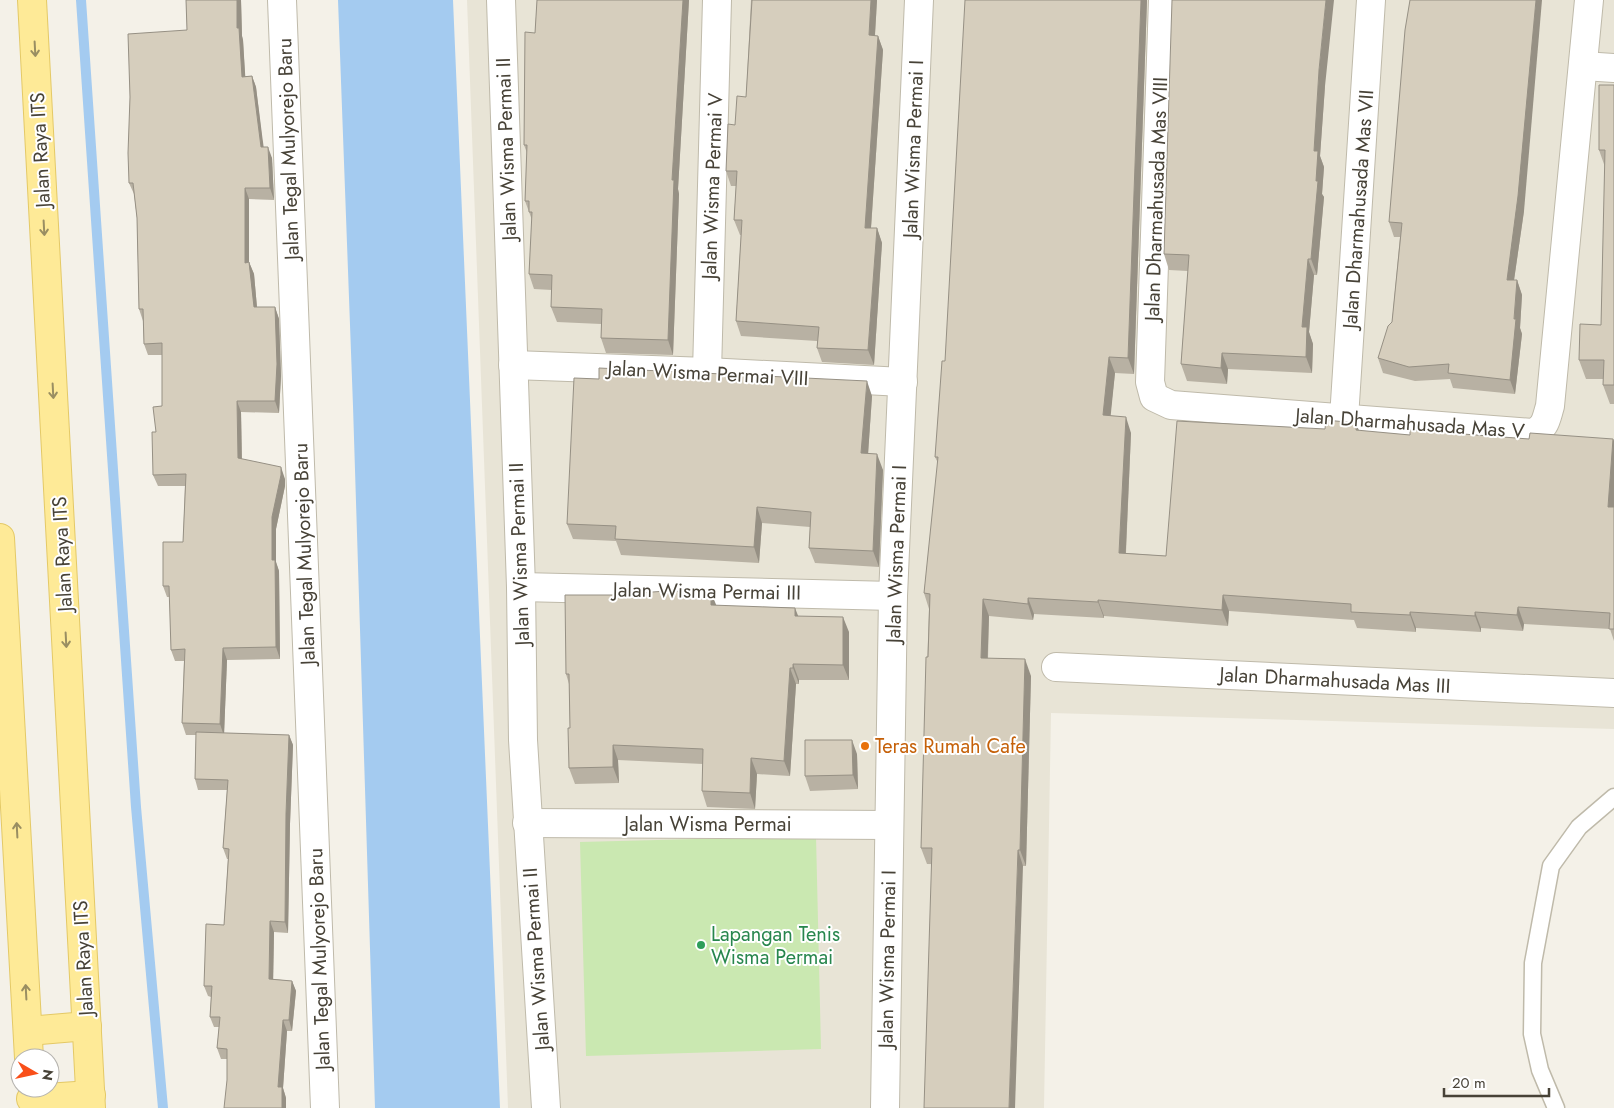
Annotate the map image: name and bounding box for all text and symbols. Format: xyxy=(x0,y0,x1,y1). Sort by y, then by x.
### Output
street label: Jalan Tegal Mulyorejo Baru xyxy=(270,38,307,263)
one-way arrow xyxy=(30,40,39,56)
street label: Jalan Wisma Permai II xyxy=(489,57,524,244)
street label: Jalan Wisma Permai I xyxy=(896,59,931,242)
street label: Jalan Dharmahusada Mas VIII xyxy=(1138,76,1175,325)
street label: Jalan Dharmahusada Mas VII xyxy=(1335,89,1381,333)
street label: Jalan Wisma Permai V xyxy=(695,91,730,283)
street label: Jalan Raya ITS xyxy=(23,92,58,211)
one-way arrow xyxy=(40,220,49,236)
street label: Jalan Wisma Permai VIII xyxy=(604,354,809,393)
one-way arrow xyxy=(48,382,57,398)
street label: Jalan Dharmahusada Mas V xyxy=(1291,401,1526,446)
street label: Jalan Tegal Mulyorejo Baru xyxy=(286,443,323,668)
street label: Jalan Wisma Permai II xyxy=(502,462,537,649)
street label: Jalan Wisma Permai I xyxy=(879,464,914,647)
street label: Jalan Raya ITS xyxy=(45,496,80,615)
street label: Jalan Wisma Permai III xyxy=(610,575,801,608)
one-way arrow xyxy=(62,632,71,648)
street label: Jalan Dharmahusada Mas III xyxy=(1216,660,1451,701)
place label: Teras Rumah Cafe xyxy=(875,732,1026,761)
marker: Teras Rumah Cafe xyxy=(859,740,871,752)
street label: Jalan Wisma Permai xyxy=(621,810,792,839)
one-way arrow xyxy=(12,822,21,838)
street label: Jalan Tegal Mulyorejo Baru xyxy=(301,848,338,1073)
street label: Jalan Wisma Permai II xyxy=(516,867,558,1054)
street label: Jalan Wisma Permai I xyxy=(871,870,904,1051)
street label: Jalan Raya ITS xyxy=(66,900,101,1019)
place label: Lapangan Tenis Wisma Permai xyxy=(711,920,840,972)
marker: Lapangan Tenis Wisma Permai xyxy=(695,939,707,951)
one-way arrow xyxy=(21,984,30,1000)
north arrow xyxy=(10,1048,60,1098)
scale bar xyxy=(1444,1066,1549,1098)
text: N xyxy=(37,1068,59,1082)
text: 20 m xyxy=(1452,1072,1486,1094)

